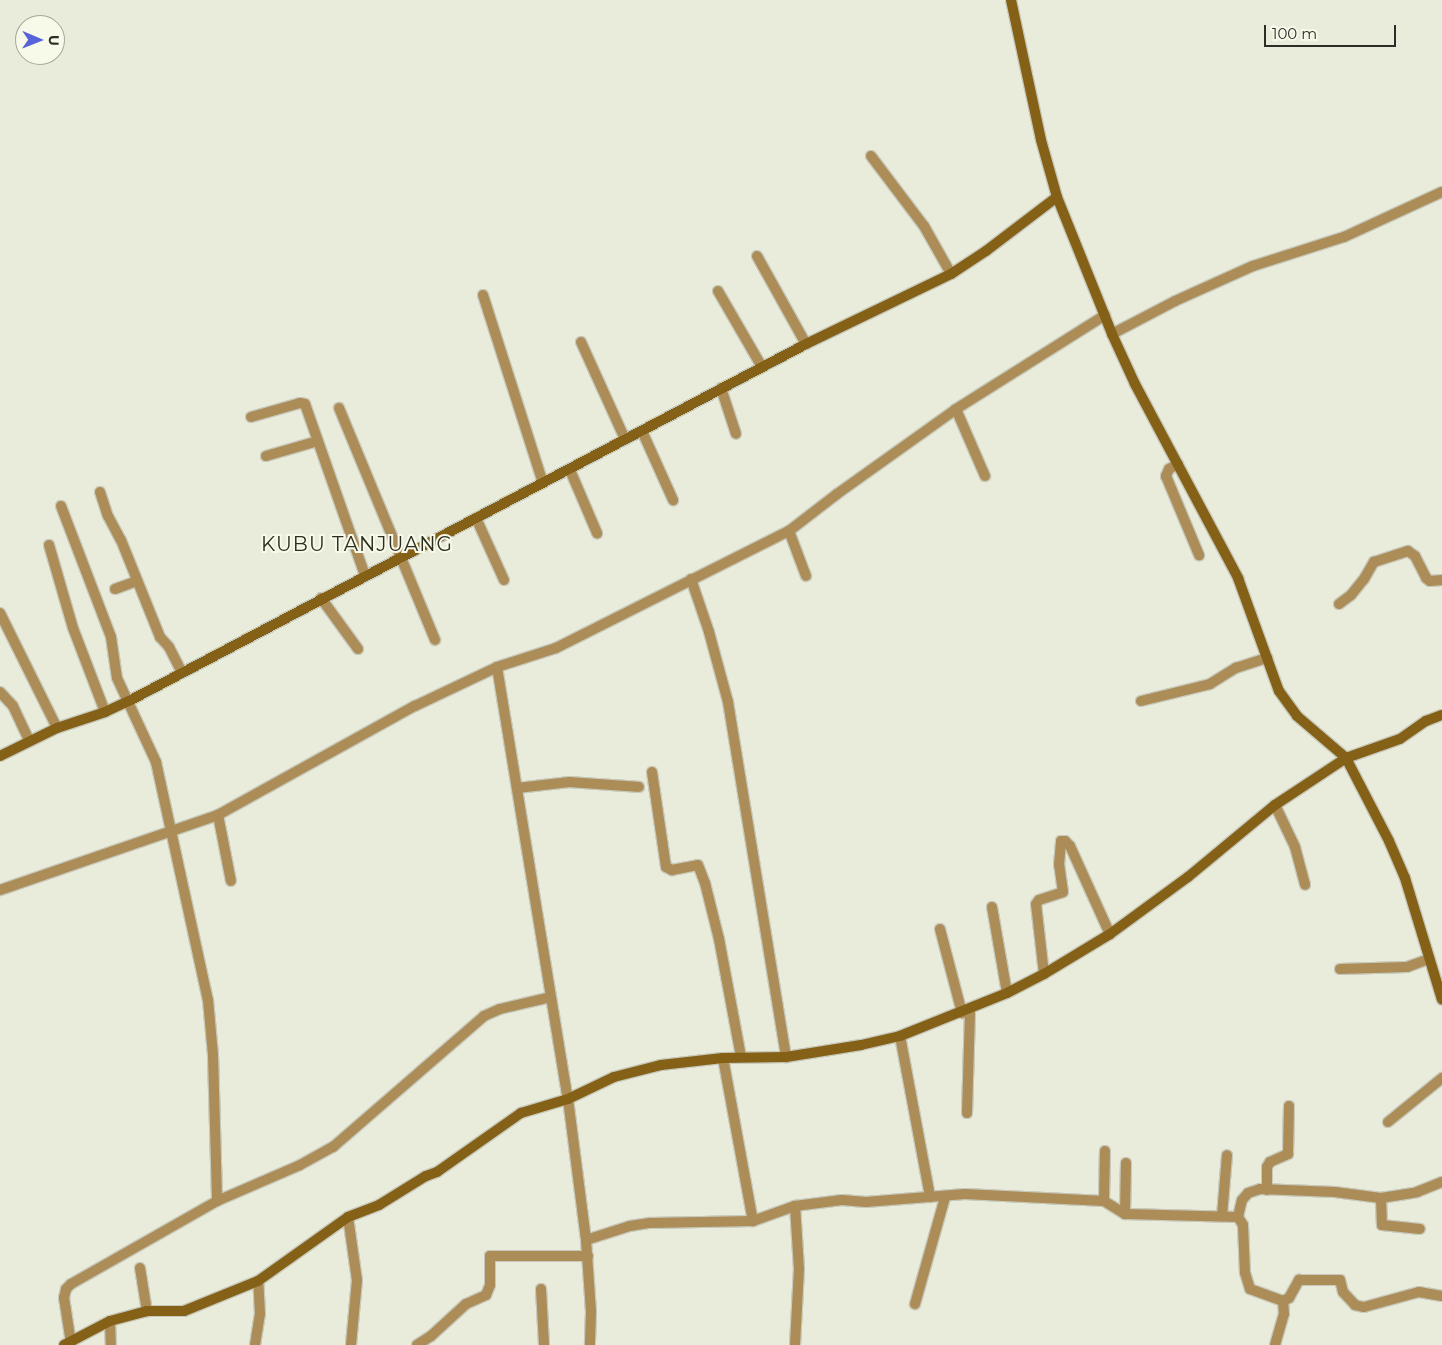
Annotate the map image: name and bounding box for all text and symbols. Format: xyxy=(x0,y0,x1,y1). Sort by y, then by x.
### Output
north arrow xyxy=(15,15,65,65)
scale bar xyxy=(1267,15,1400,47)
text: 100 m xyxy=(1272,24,1317,43)
text: U xyxy=(45,35,63,46)
district label: KUBU TANJUANG xyxy=(259,532,455,556)

